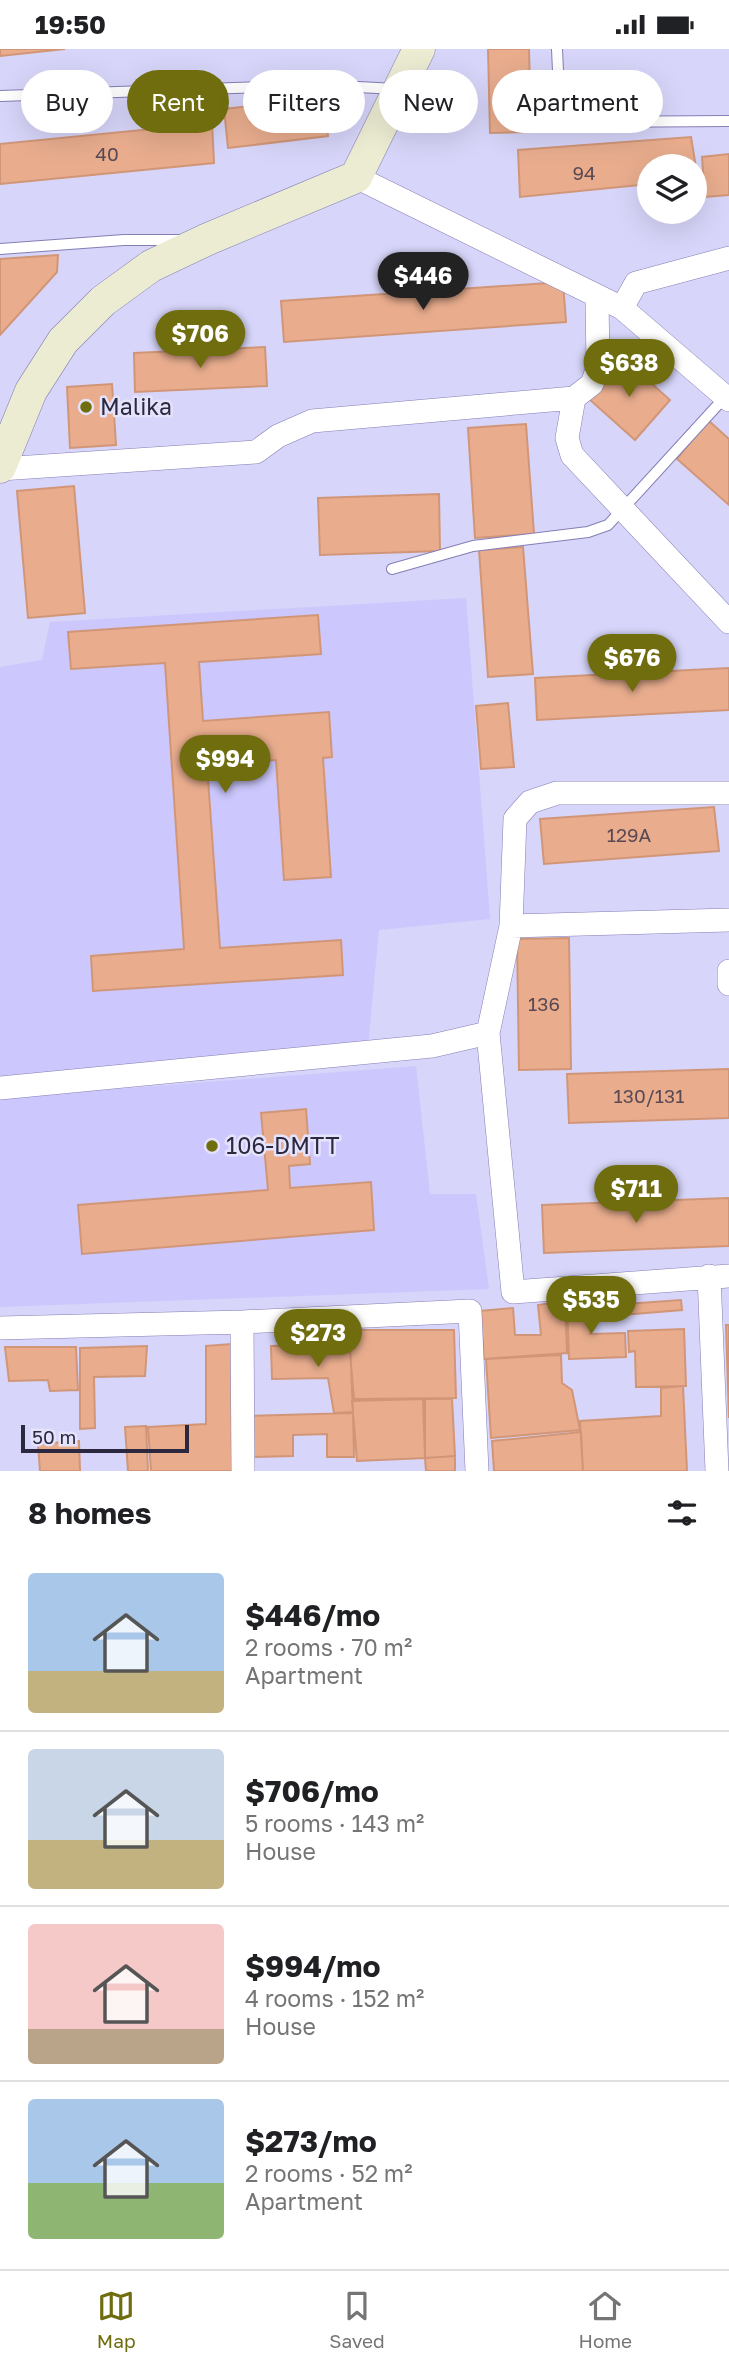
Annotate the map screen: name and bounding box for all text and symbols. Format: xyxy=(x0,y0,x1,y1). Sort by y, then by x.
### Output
text: 19:50 xyxy=(35,9,106,40)
chip: Buy xyxy=(21,70,113,133)
chip: Rent xyxy=(127,70,229,133)
chip: Filters xyxy=(243,70,365,133)
chip: New xyxy=(379,70,478,133)
chip: Apartment xyxy=(492,70,663,133)
house number: 40 xyxy=(95,142,119,165)
map controls xyxy=(637,154,707,224)
button: layers xyxy=(637,154,707,224)
house number: 94 xyxy=(572,161,596,184)
pin: $446 xyxy=(382,253,464,312)
text: $446 xyxy=(394,261,452,289)
pin: $706 xyxy=(159,311,241,370)
text: $706 xyxy=(171,319,229,347)
pin: $638 xyxy=(588,339,670,399)
text: $638 xyxy=(600,348,658,376)
place label: Malika xyxy=(100,392,172,420)
marker: Malika xyxy=(78,399,94,415)
pin: $676 xyxy=(591,635,673,694)
text: $676 xyxy=(603,643,661,671)
pin: $994 xyxy=(184,735,266,795)
text: $994 xyxy=(196,744,255,772)
house number: 129A xyxy=(607,823,651,846)
house number: 136 xyxy=(528,992,560,1015)
house number: 130/131 xyxy=(614,1084,684,1107)
place label: 106-DMTT xyxy=(226,1131,339,1159)
marker: 106-DMTT xyxy=(204,1138,220,1154)
pin: $711 xyxy=(595,1165,677,1225)
text: $711 xyxy=(610,1174,662,1202)
pin: $535 xyxy=(550,1277,632,1336)
text: $535 xyxy=(562,1285,620,1313)
pin: $273 xyxy=(277,1309,359,1369)
text: $273 xyxy=(290,1318,346,1346)
scale bar xyxy=(21,1422,189,1454)
text: 50 m xyxy=(32,1425,76,1448)
icon: filters xyxy=(663,1494,701,1532)
text: 8 homes xyxy=(28,1495,152,1531)
text: $446/mo xyxy=(245,1597,380,1633)
icon: home xyxy=(84,1601,168,1685)
text: 2 rooms · 70 m² xyxy=(245,1633,412,1661)
text: Apartment xyxy=(245,1661,363,1689)
text: $706/mo xyxy=(245,1773,379,1809)
icon: home xyxy=(84,1777,168,1861)
text: 5 rooms · 143 m² xyxy=(245,1809,424,1837)
text: House xyxy=(245,1837,316,1865)
text: $994/mo xyxy=(245,1948,381,1984)
icon: home xyxy=(84,1952,168,2036)
text: 4 rooms · 152 m² xyxy=(245,1984,424,2012)
text: House xyxy=(245,2012,316,2040)
text: $273/mo xyxy=(245,2123,377,2159)
icon: home xyxy=(84,2127,168,2211)
text: 2 rooms · 52 m² xyxy=(245,2159,412,2187)
text: Apartment xyxy=(245,2187,363,2215)
tab: Map xyxy=(97,2287,136,2352)
tab: Saved xyxy=(329,2287,385,2352)
tab: Home xyxy=(578,2287,632,2352)

